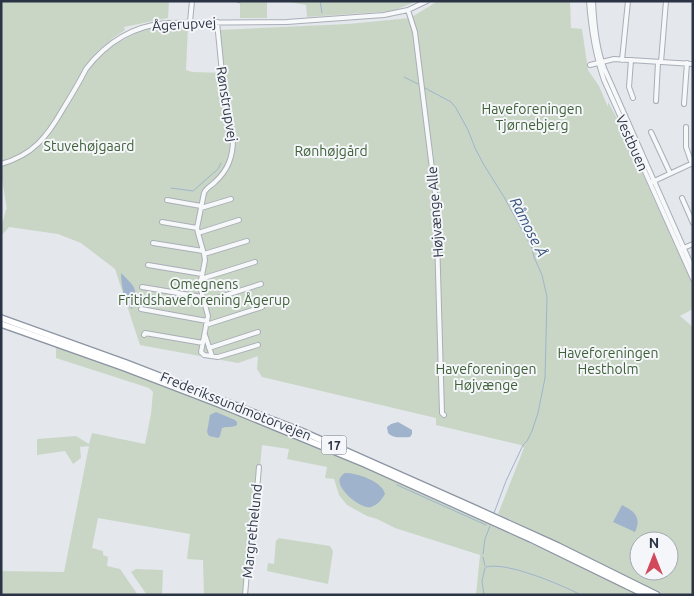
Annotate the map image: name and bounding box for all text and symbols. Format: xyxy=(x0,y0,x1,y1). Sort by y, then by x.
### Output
street label: Ågerupvej xyxy=(151,14,217,34)
street label: Rønstrupvej xyxy=(213,65,241,143)
park label: Haveforeningen Tjørnebjerg xyxy=(481,101,583,133)
street label: Vestbuen xyxy=(613,113,651,173)
park label: Stuvehøjgaard xyxy=(44,138,134,154)
park label: Rønhøjgård xyxy=(294,143,368,159)
street label: Højvænge Alle xyxy=(424,166,446,258)
water label: Råmose Å xyxy=(507,194,551,260)
park label: Omegnens Fritidshaveforening Ågerup xyxy=(118,276,290,308)
park label: Haveforeningen Hestholm xyxy=(557,345,659,377)
park label: Haveforeningen Højvænge xyxy=(435,361,537,393)
street label: Frederikssundmotorvejen xyxy=(158,368,314,444)
road number: 17 xyxy=(322,436,346,454)
street label: Margrethelund xyxy=(239,483,265,579)
north arrow xyxy=(629,531,679,581)
text: N xyxy=(649,535,659,551)

